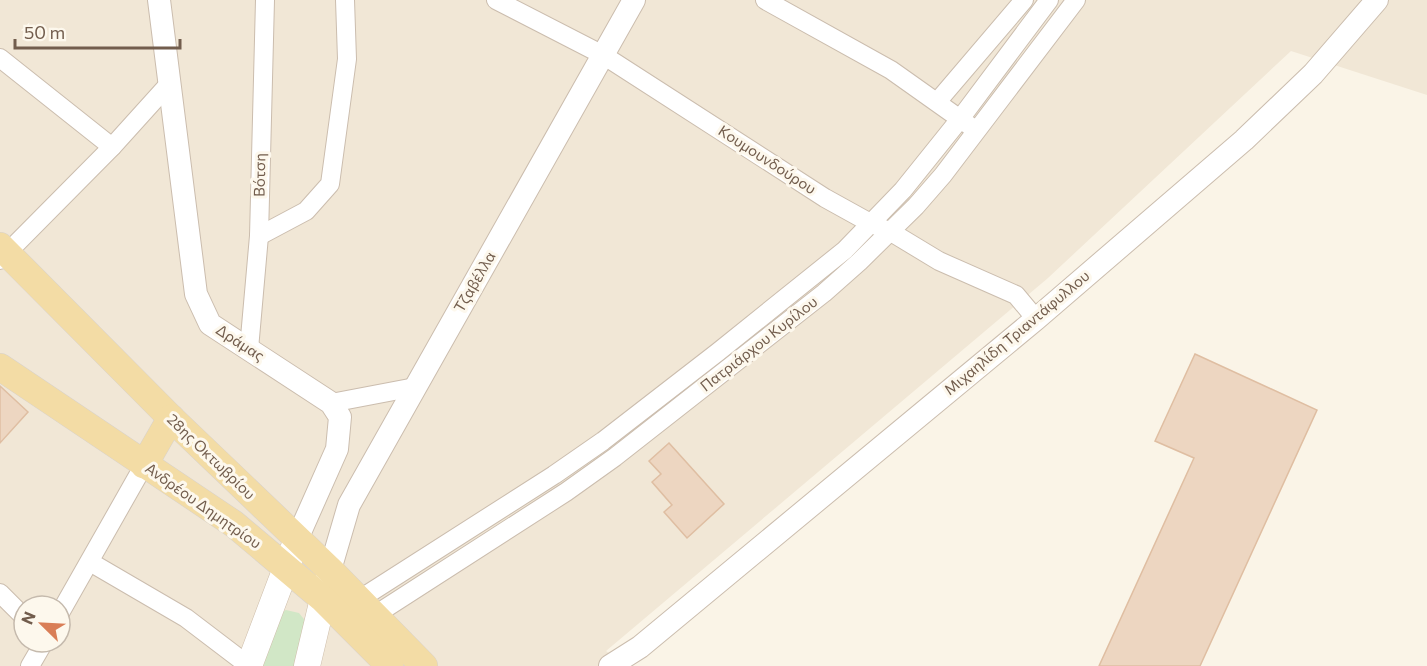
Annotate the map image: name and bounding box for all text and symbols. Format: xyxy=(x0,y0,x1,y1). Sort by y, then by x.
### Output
scale bar xyxy=(15,12,180,50)
text: 50 m xyxy=(24,21,65,43)
street label: Κουμουνδούρου xyxy=(715,121,820,197)
street label: Βότση xyxy=(250,153,268,197)
street label: Τζαβέλλα xyxy=(450,248,499,315)
street label: Μιχαηλίδη Τριαντάφυλλου xyxy=(940,266,1093,398)
street label: Πατριάρχου Κυρίλου xyxy=(696,292,821,395)
street label: Δράμας xyxy=(213,320,268,364)
street label: 28ης Οκτωβρίου xyxy=(164,410,259,503)
street label: Ανδρέου Δημητρίου xyxy=(142,458,265,552)
north arrow xyxy=(12,594,72,654)
text: N xyxy=(17,608,39,627)

